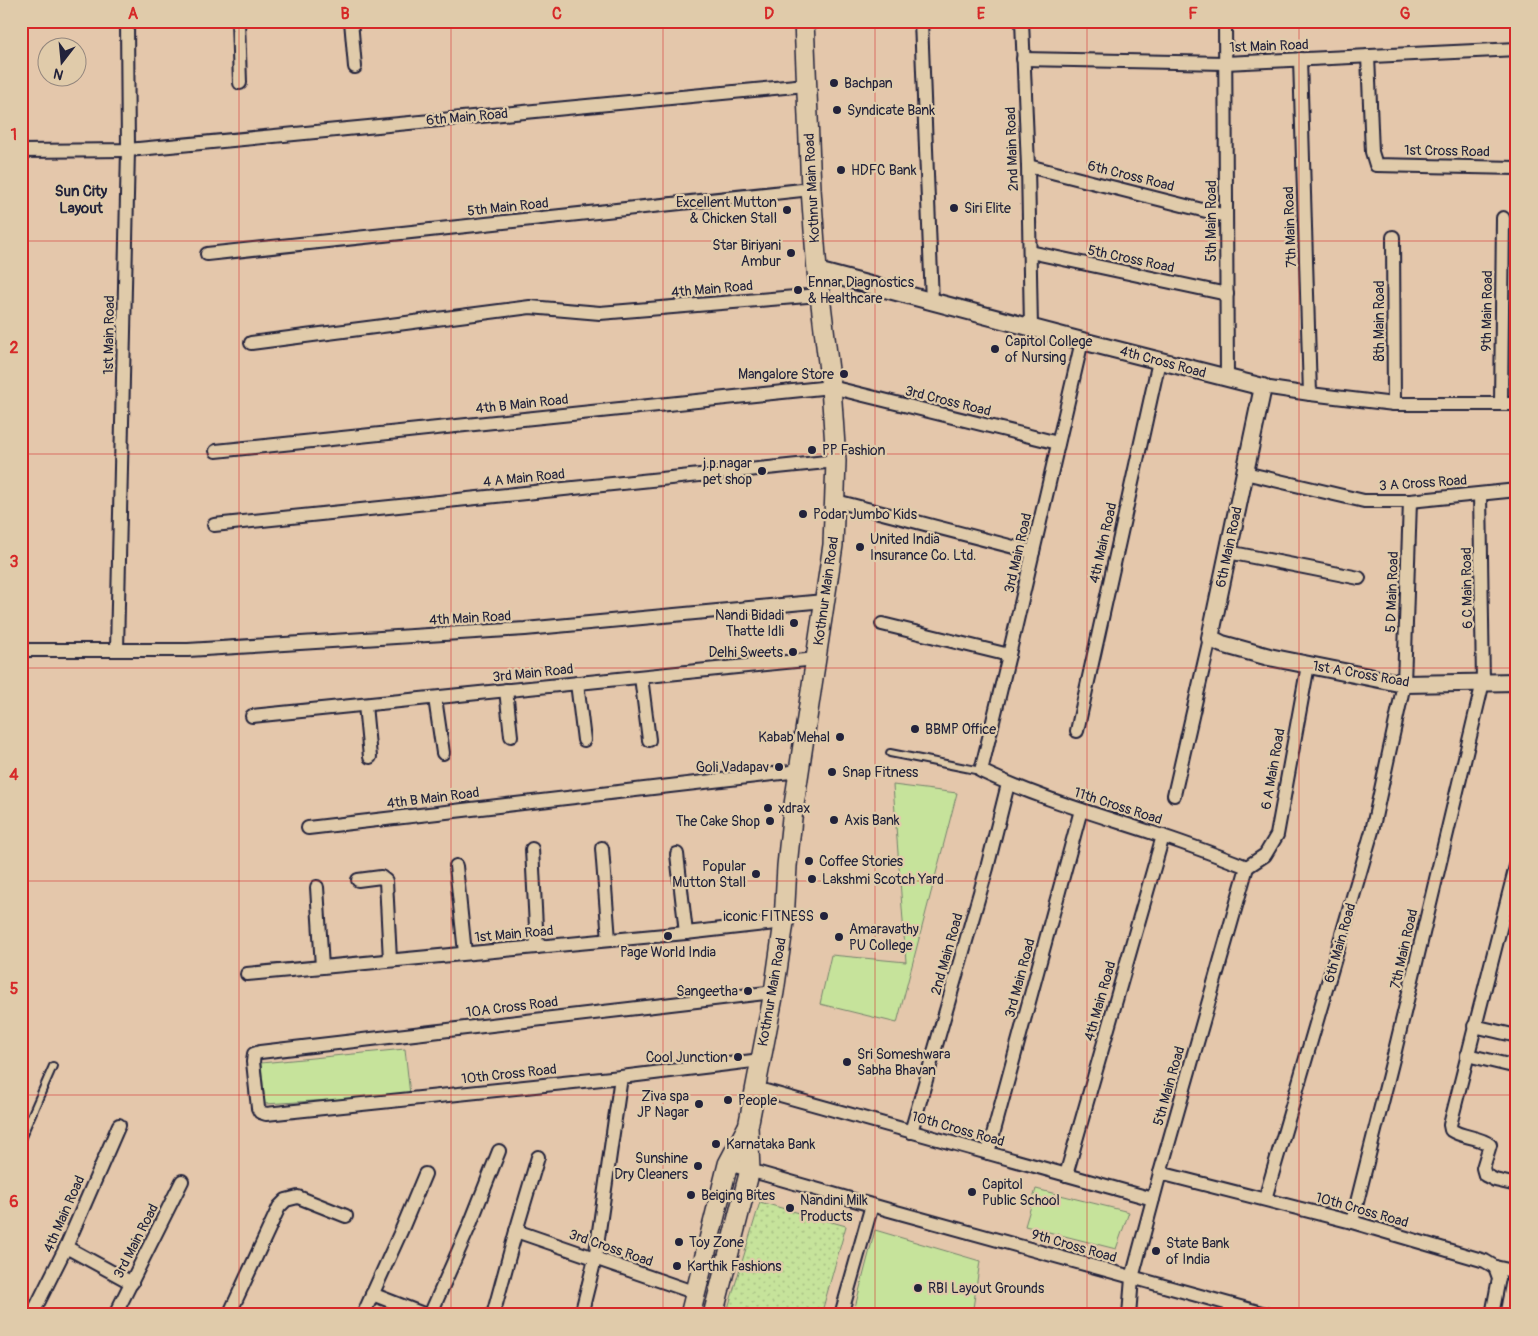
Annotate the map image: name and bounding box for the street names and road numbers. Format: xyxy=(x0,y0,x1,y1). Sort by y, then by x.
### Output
street label: 1st Main Road xyxy=(1229,36,1309,56)
street label: 6th Main Road xyxy=(425,105,509,129)
street label: 2nd Main Road xyxy=(1002,106,1022,192)
street label: Kothnur Main Road xyxy=(801,132,823,243)
street label: 1st Cross Road xyxy=(1404,142,1490,160)
street label: 6th Cross Road xyxy=(1086,157,1176,195)
street label: 5th Main Road xyxy=(1203,180,1220,262)
street label: 7th Main Road xyxy=(1280,186,1300,268)
street label: 5th Main Road xyxy=(466,194,550,220)
street label: 5th Cross Road xyxy=(1086,242,1176,277)
street label: 9th Main Road xyxy=(1478,270,1496,352)
street label: 4th Main Road xyxy=(670,277,754,301)
street label: 8th Main Road xyxy=(1371,280,1388,362)
street label: 1st Main Road xyxy=(100,295,118,375)
street label: 4th Cross Road xyxy=(1118,342,1208,382)
street label: 3rd Cross Road xyxy=(903,382,993,420)
street label: 4th B Main Road xyxy=(475,391,569,417)
street label: 4 A Main Road xyxy=(482,465,566,491)
street label: 3 A Cross Road xyxy=(1378,471,1468,495)
street label: 4th Main Road xyxy=(1085,501,1121,585)
street label: 6th Main Road xyxy=(1212,505,1246,589)
street label: 3rd Main Road xyxy=(1001,511,1035,595)
street label: Kothnur Main Road xyxy=(810,535,842,647)
street label: 6 C Main Road xyxy=(1458,547,1476,629)
street label: 5 D Main Road xyxy=(1382,551,1402,633)
street label: 4th Main Road xyxy=(428,607,512,629)
street label: 1st A Cross Road xyxy=(1311,657,1411,691)
street label: 3rd Main Road xyxy=(492,660,574,686)
street label: 6 A Main Road xyxy=(1257,727,1289,811)
street label: 4th B Main Road xyxy=(386,784,480,812)
street label: 11th Cross Road xyxy=(1072,784,1164,828)
street label: 6th Main Road xyxy=(1320,901,1360,985)
street label: 7th Main Road xyxy=(1387,907,1421,991)
street label: 2nd Main Road xyxy=(927,911,967,997)
street label: 1st Main Road xyxy=(474,922,554,946)
street label: Kothnur Main Road xyxy=(754,936,790,1048)
street label: 3rd Main Road xyxy=(1001,936,1039,1019)
street label: 4th Main Road xyxy=(1080,959,1120,1043)
street label: 10A Cross Road xyxy=(465,993,559,1021)
street label: 5th Main Road xyxy=(1150,1044,1188,1128)
street label: 10th Cross Road xyxy=(461,1061,558,1087)
street label: 10th Cross Road xyxy=(910,1108,1006,1150)
street label: 4th Main Road xyxy=(40,1173,89,1255)
street label: 10th Cross Road xyxy=(1314,1189,1410,1231)
street label: 3rd Main Road xyxy=(110,1201,162,1281)
street label: 3rd Cross Road xyxy=(567,1226,655,1270)
street label: 9th Cross Road xyxy=(1029,1226,1119,1266)

